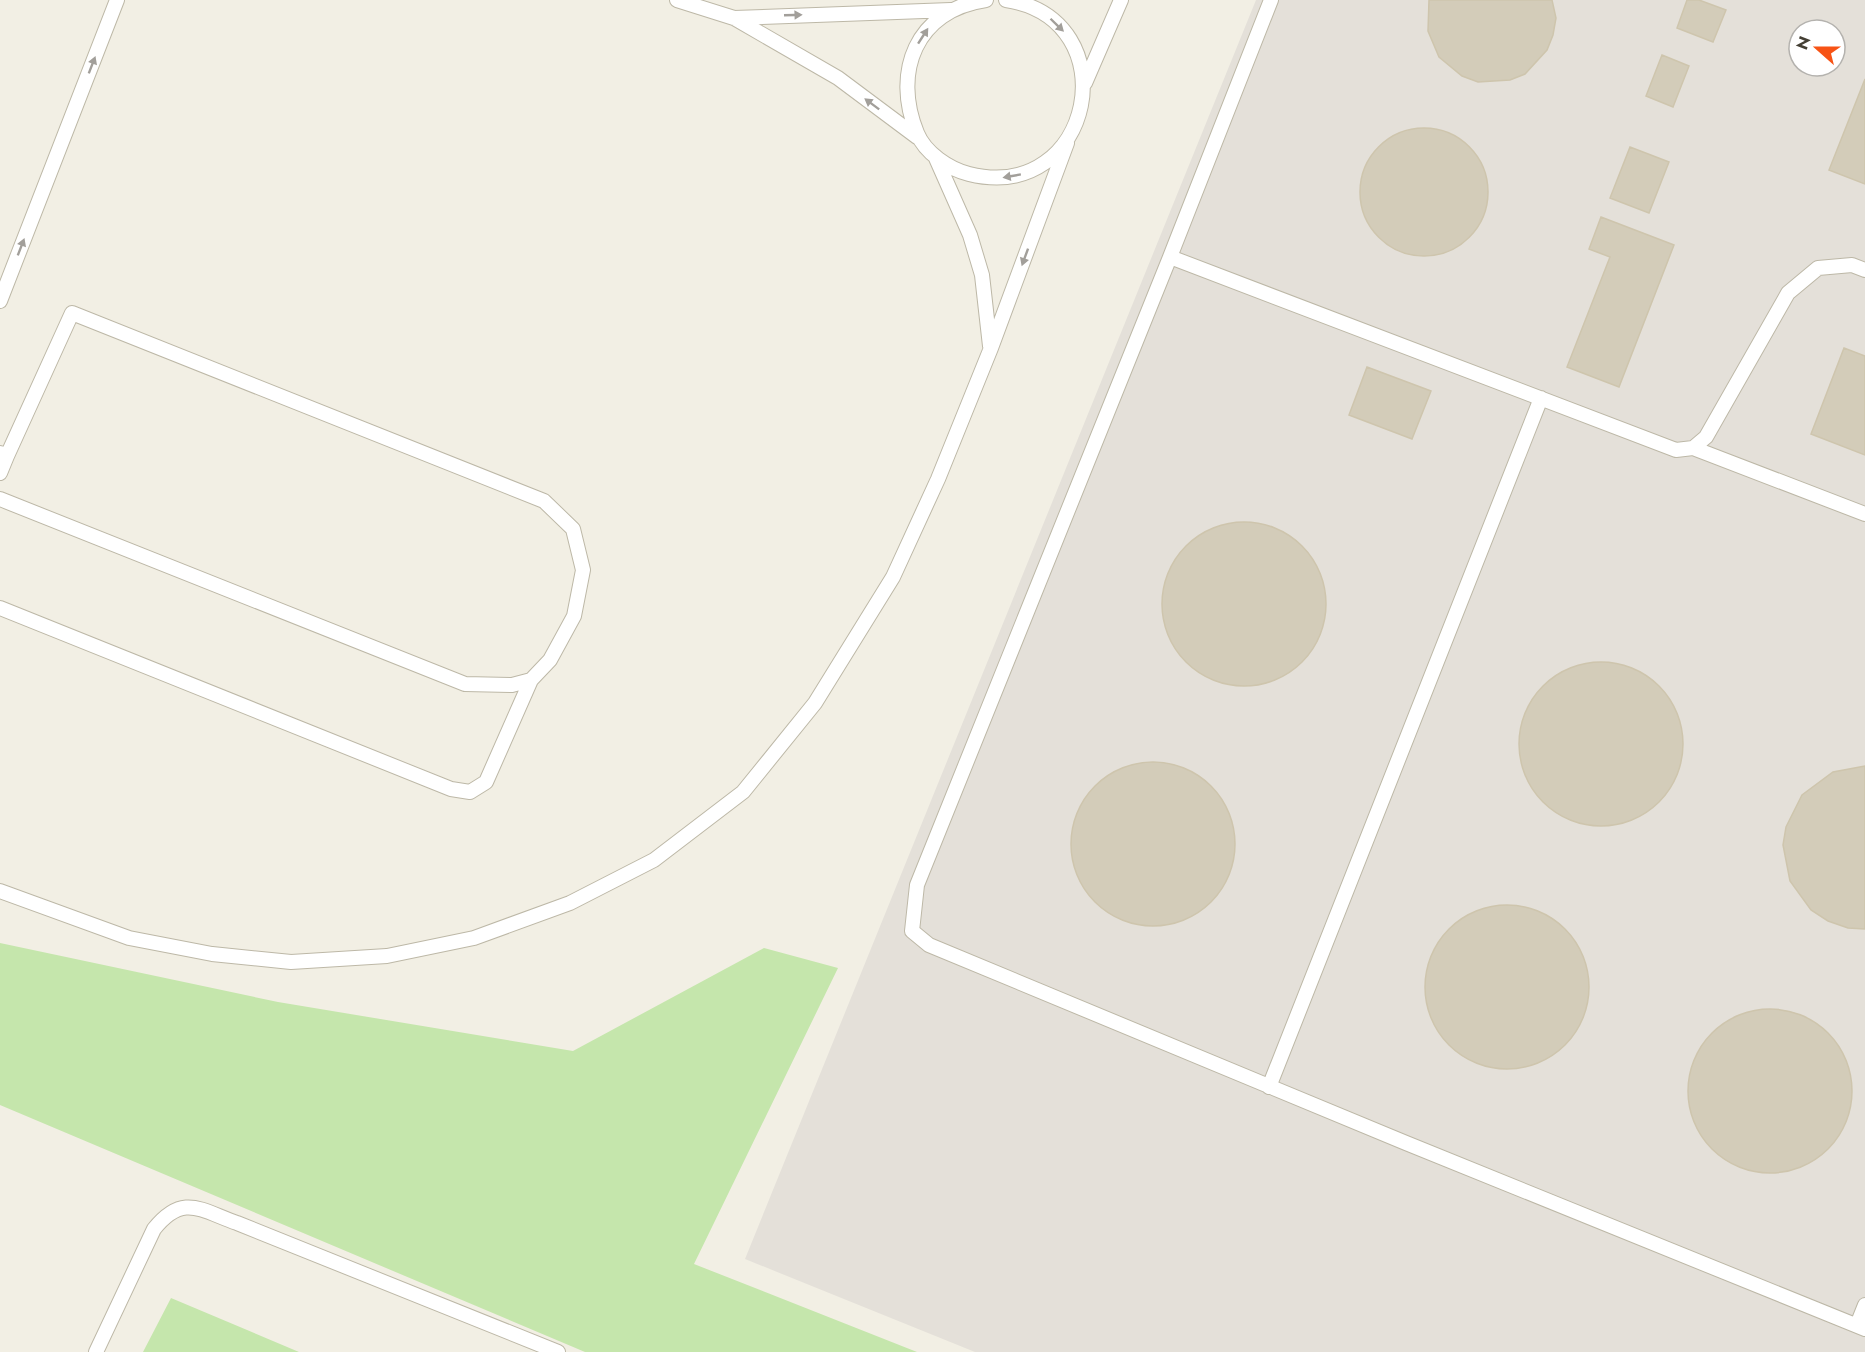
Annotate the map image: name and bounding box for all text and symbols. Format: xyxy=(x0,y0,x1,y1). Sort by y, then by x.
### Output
one-way arrow xyxy=(783,11,802,20)
one-way arrow xyxy=(1050,18,1065,32)
north arrow xyxy=(1787,18,1847,78)
one-way arrow xyxy=(918,28,929,44)
text: N xyxy=(1790,33,1816,53)
one-way arrow xyxy=(88,56,97,74)
one-way arrow xyxy=(865,98,880,110)
one-way arrow xyxy=(1002,172,1021,181)
one-way arrow xyxy=(17,238,26,256)
one-way arrow xyxy=(1019,248,1029,266)

